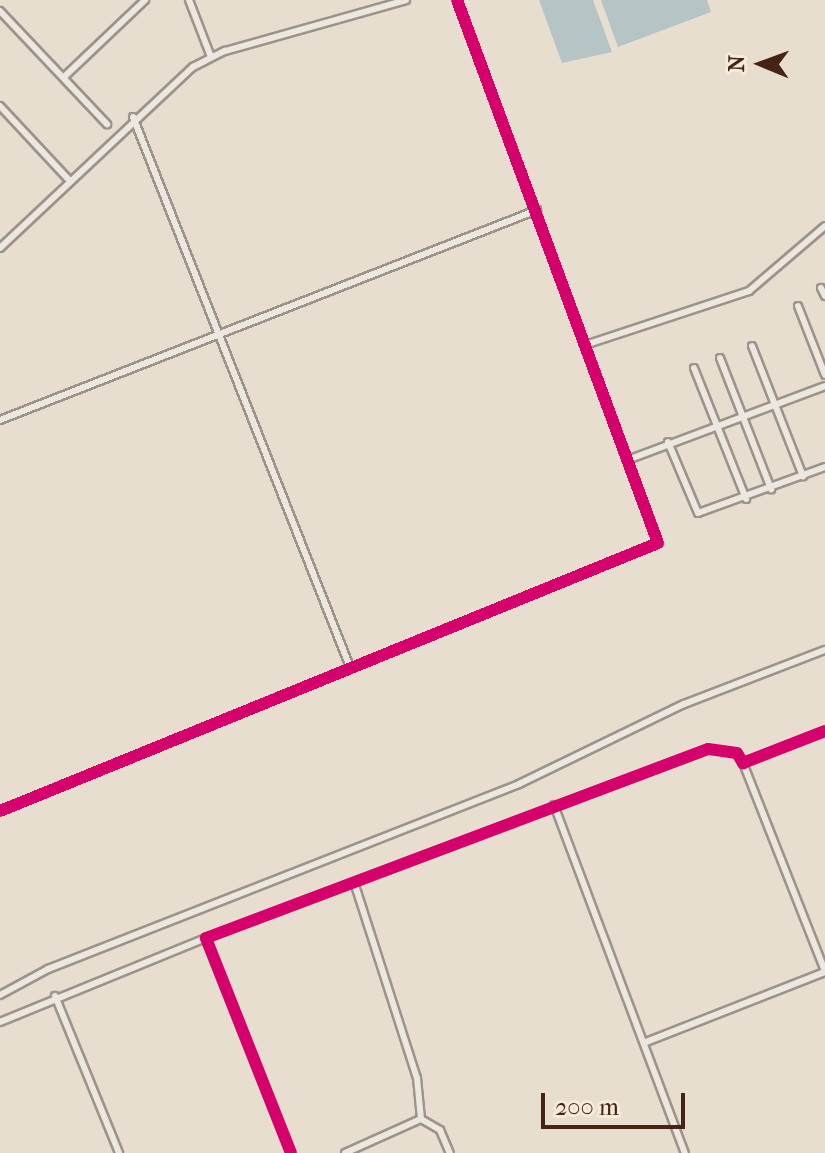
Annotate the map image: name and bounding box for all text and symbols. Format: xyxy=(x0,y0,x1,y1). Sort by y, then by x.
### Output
north arrow xyxy=(721,24,801,104)
text: N xyxy=(724,55,750,72)
scale bar xyxy=(545,1077,689,1127)
text: 200 m xyxy=(555,1093,619,1121)

